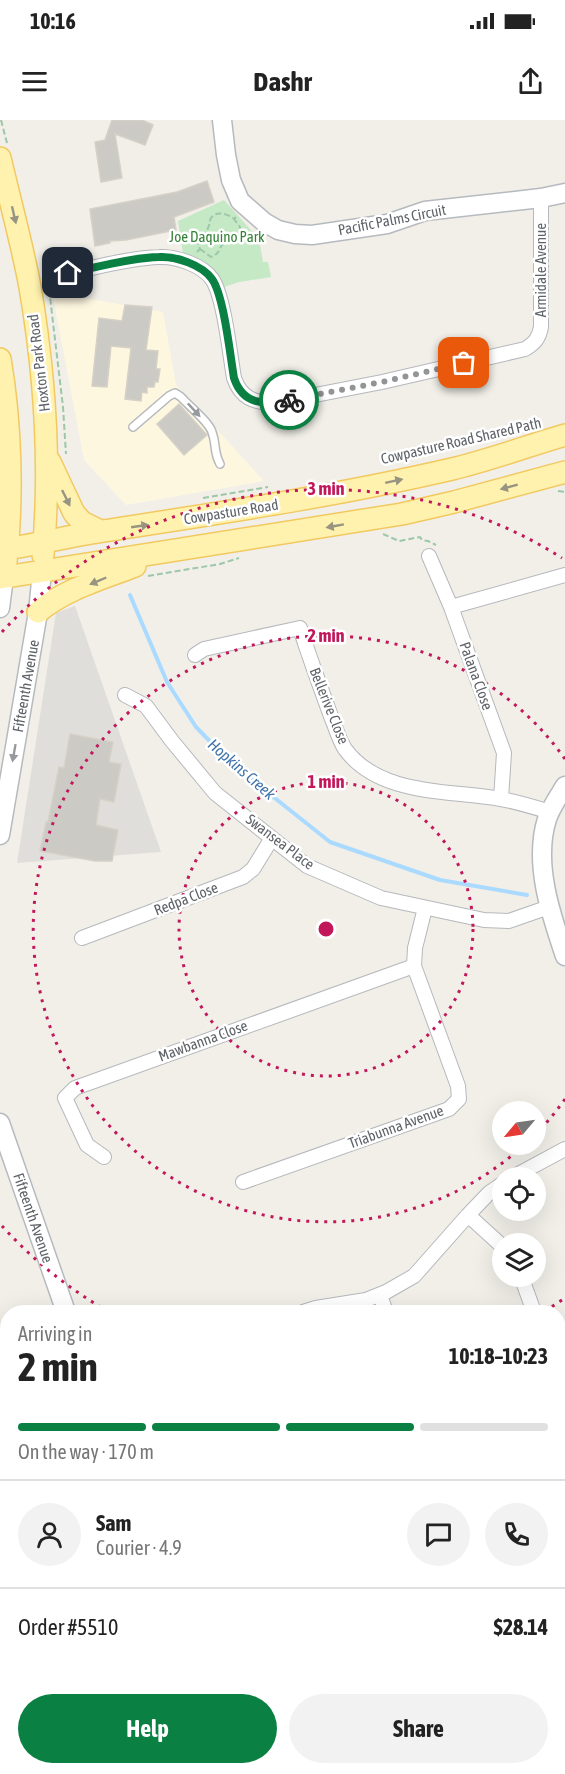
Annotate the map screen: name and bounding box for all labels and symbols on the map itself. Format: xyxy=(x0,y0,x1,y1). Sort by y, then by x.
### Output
street label: Pacific Palms Circuit xyxy=(337,201,447,238)
one-way arrow xyxy=(9,206,19,224)
street label: Armidale Avenue xyxy=(532,223,549,317)
park label: Joe Daquino Park xyxy=(169,228,265,245)
pin xyxy=(42,247,93,298)
street label: Hoxton Park Road xyxy=(24,313,53,413)
pin xyxy=(438,337,489,388)
courier xyxy=(259,370,319,430)
one-way arrow xyxy=(187,403,201,418)
street label: Cowpasture Road Shared Path xyxy=(379,414,543,467)
one-way arrow xyxy=(385,476,404,485)
text: 3 min xyxy=(308,478,345,499)
one-way arrow xyxy=(500,483,518,492)
one-way arrow xyxy=(62,490,71,507)
street label: Cowpasture Road xyxy=(182,496,279,527)
one-way arrow xyxy=(130,521,149,530)
one-way arrow xyxy=(325,521,344,530)
one-way arrow xyxy=(88,576,106,586)
text: 2 min xyxy=(308,625,345,646)
street label: Fifteenth Avenue xyxy=(9,638,42,734)
street label: Palana Close xyxy=(456,640,497,712)
street label: Bellerive Close xyxy=(306,665,353,747)
water label: Hopkins Creek xyxy=(204,735,280,804)
one-way arrow xyxy=(10,743,19,762)
text: 1 min xyxy=(308,771,345,792)
street label: Swansea Place xyxy=(243,810,318,873)
street label: Redpa Close xyxy=(151,878,220,919)
centre of rings xyxy=(316,919,336,939)
street label: Mawbanna Close xyxy=(156,1017,250,1064)
street label: Triabunna Avenue xyxy=(346,1101,446,1152)
north arrow xyxy=(492,1101,546,1155)
street label: Fifteenth Avenue xyxy=(10,1171,57,1265)

